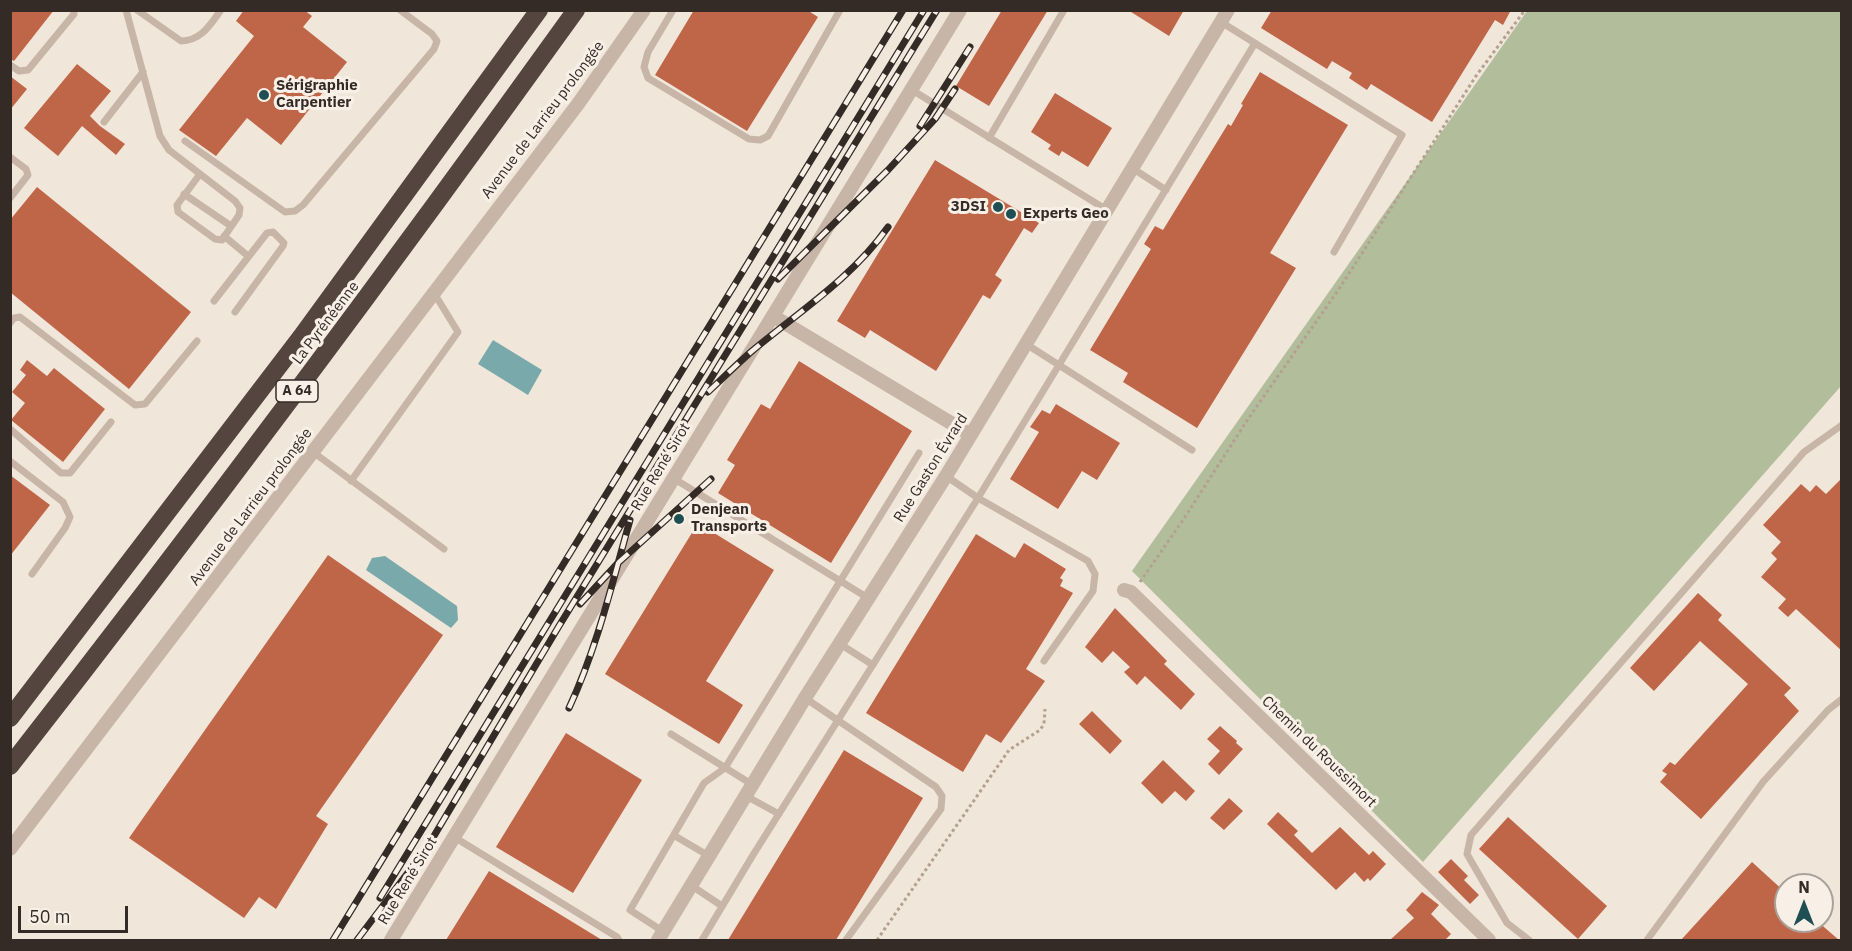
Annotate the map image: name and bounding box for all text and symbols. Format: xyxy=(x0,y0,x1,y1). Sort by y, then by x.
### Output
street label: Avenue de Larrieu prolongée xyxy=(478,38,608,202)
place label: Sérigraphie Carpentier xyxy=(276,77,358,112)
marker: Sérigraphie Carpentier xyxy=(257,88,271,102)
place label: 3DSI xyxy=(951,198,986,216)
marker: 3DSI xyxy=(991,200,1005,214)
place label: Experts Geo xyxy=(1023,205,1109,223)
marker: Experts Geo xyxy=(1004,207,1018,221)
street label: La Pyrénéenne xyxy=(289,278,363,368)
road number: A 64 xyxy=(276,380,318,402)
street label: Rue Gaston Évrard xyxy=(890,410,972,526)
street label: Rue René Sirot xyxy=(628,420,694,514)
street label: Avenue de Larrieu prolongée xyxy=(186,425,316,589)
place label: Denjean Transports xyxy=(691,501,767,536)
marker: Denjean Transports xyxy=(672,512,686,526)
street label: Chemin du Roussimort xyxy=(1258,693,1380,811)
street label: Rue René Sirot xyxy=(375,834,441,928)
north arrow xyxy=(1774,873,1834,933)
text: N xyxy=(1798,877,1810,897)
scale bar xyxy=(21,894,130,932)
text: 50 m xyxy=(29,905,71,928)

